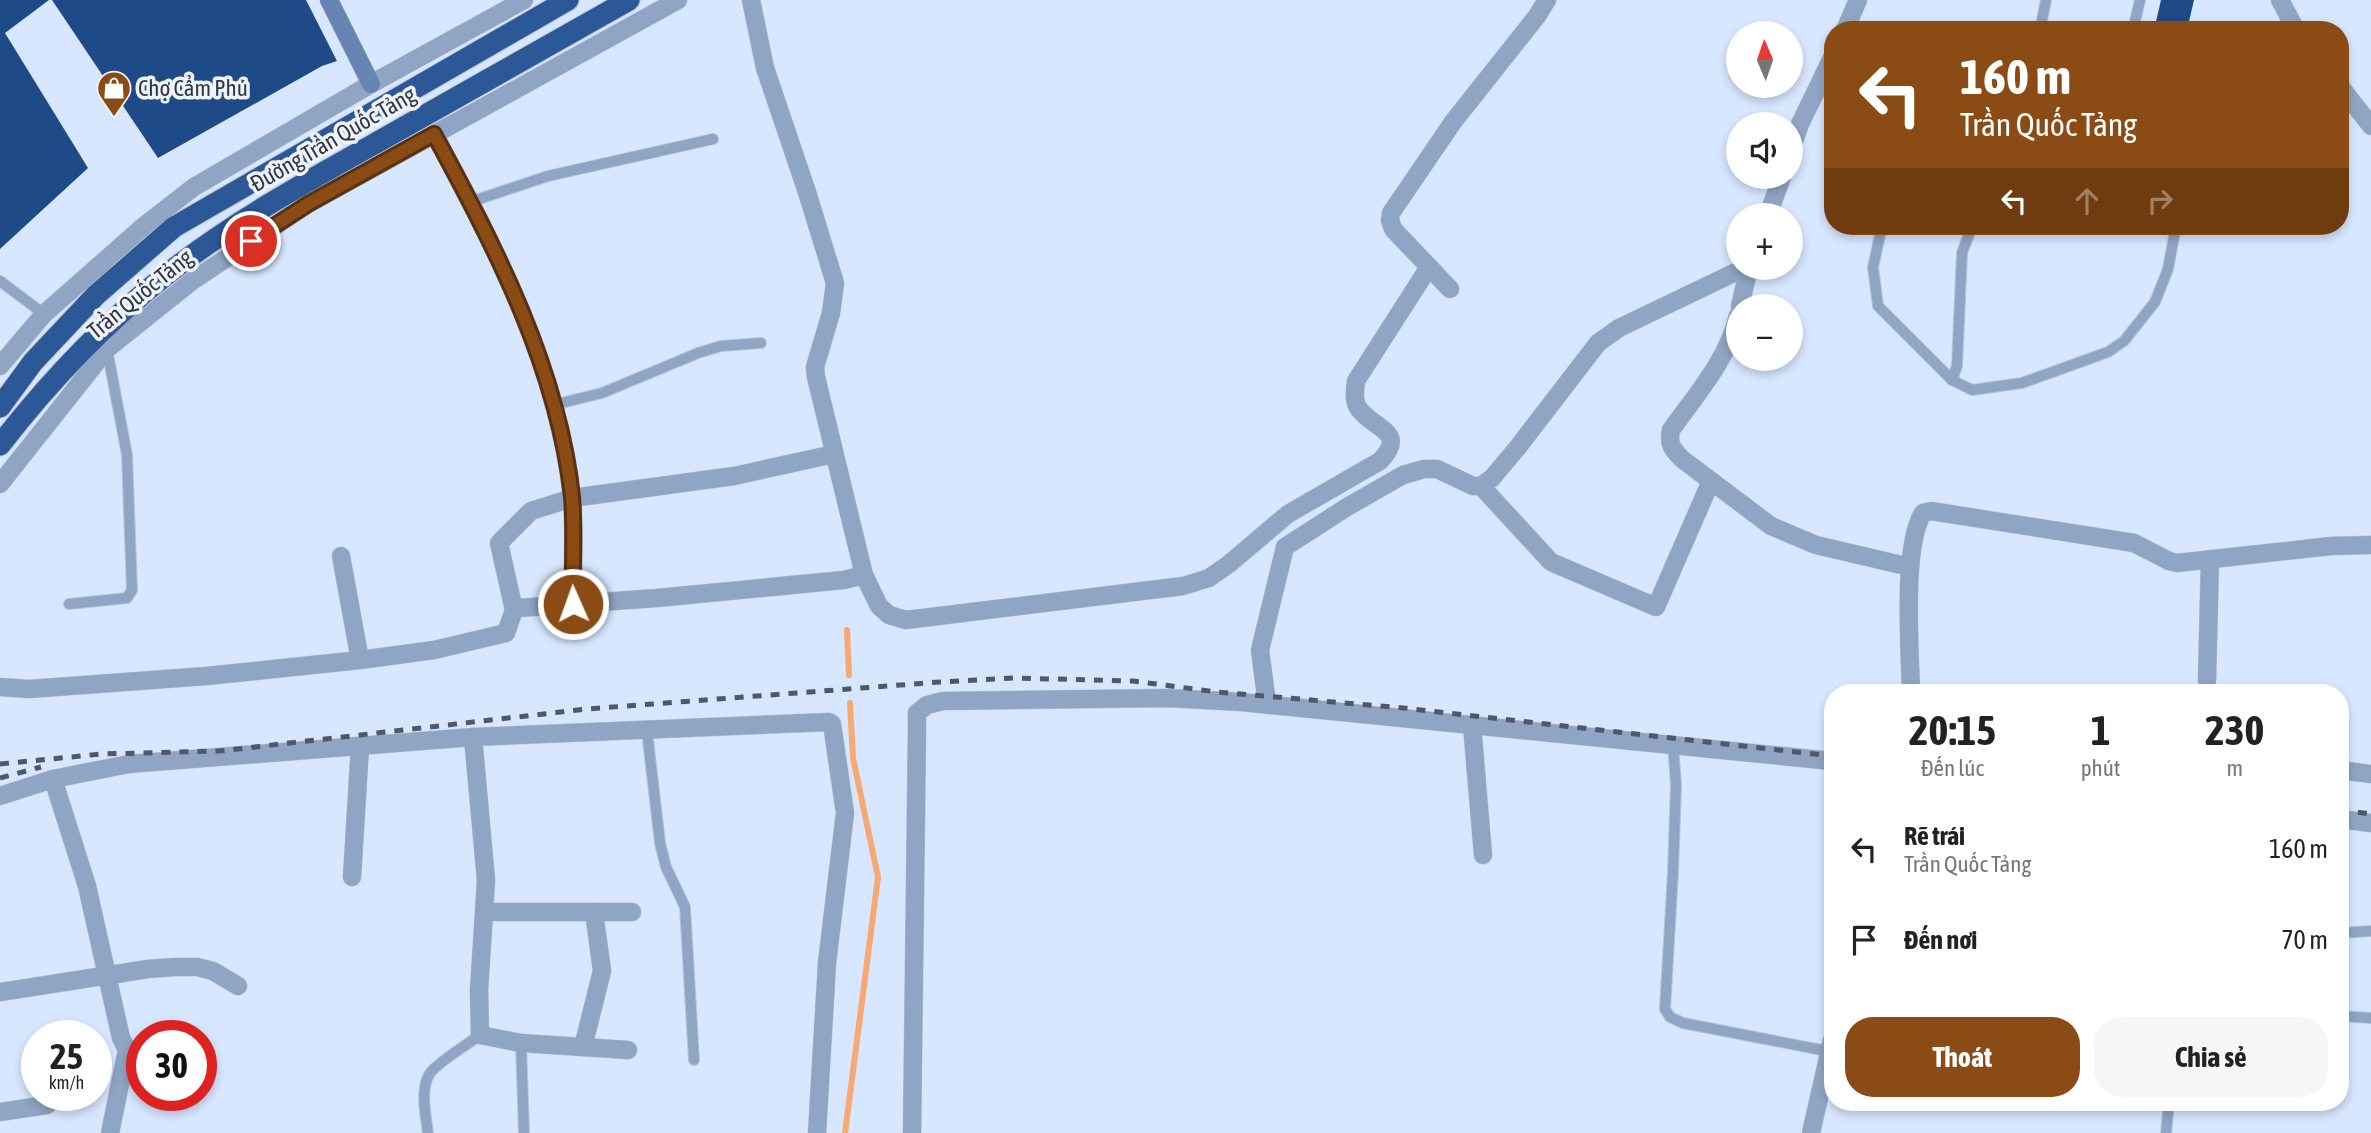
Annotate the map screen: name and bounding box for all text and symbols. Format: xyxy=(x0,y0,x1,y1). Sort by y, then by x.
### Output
north arrow xyxy=(1726,21,1802,98)
map controls xyxy=(1726,21,1803,371)
text: 160 m xyxy=(1960,48,2071,104)
icon: left xyxy=(1845,49,1936,140)
shop icon: Chợ Cẩm Phú xyxy=(95,69,133,118)
place label: Chợ Cẩm Phú xyxy=(138,75,248,101)
street label: Đường Trần Quốc Tảng xyxy=(246,81,420,197)
text: Trần Quốc Tảng xyxy=(1960,106,2137,143)
button: sound xyxy=(1726,112,1803,189)
icon: left xyxy=(1995,182,2033,220)
icon: ahead xyxy=(2068,182,2106,220)
icon: right xyxy=(2141,182,2179,220)
button: + xyxy=(1726,203,1803,280)
pin xyxy=(221,211,281,271)
icon: arrive xyxy=(232,222,270,260)
street label: Trần Quốc Tảng xyxy=(82,244,198,344)
button: − xyxy=(1726,294,1803,371)
position arrow xyxy=(536,567,610,641)
text: 20:15 xyxy=(1909,706,1996,754)
text: 1 xyxy=(2091,706,2110,754)
text: 230 xyxy=(2205,706,2264,754)
text: Đến lúc xyxy=(1921,755,1984,781)
text: phút xyxy=(2081,755,2120,781)
text: m xyxy=(2226,755,2243,781)
text: Rẽ trái xyxy=(1904,821,1965,851)
icon: left xyxy=(1845,830,1883,868)
text: 160 m xyxy=(2269,834,2328,864)
text: Trần Quốc Tảng xyxy=(1904,851,2031,877)
icon: arrive xyxy=(1845,921,1883,959)
text: Đến nơi xyxy=(1904,925,1977,955)
text: 70 m xyxy=(2281,925,2328,955)
button: Thoát xyxy=(1845,1017,2080,1097)
button: Chia sẻ xyxy=(2094,1017,2328,1097)
speed limit sign: 30 xyxy=(126,1020,217,1111)
text: 25 xyxy=(50,1036,83,1076)
text: km/h xyxy=(49,1072,84,1093)

